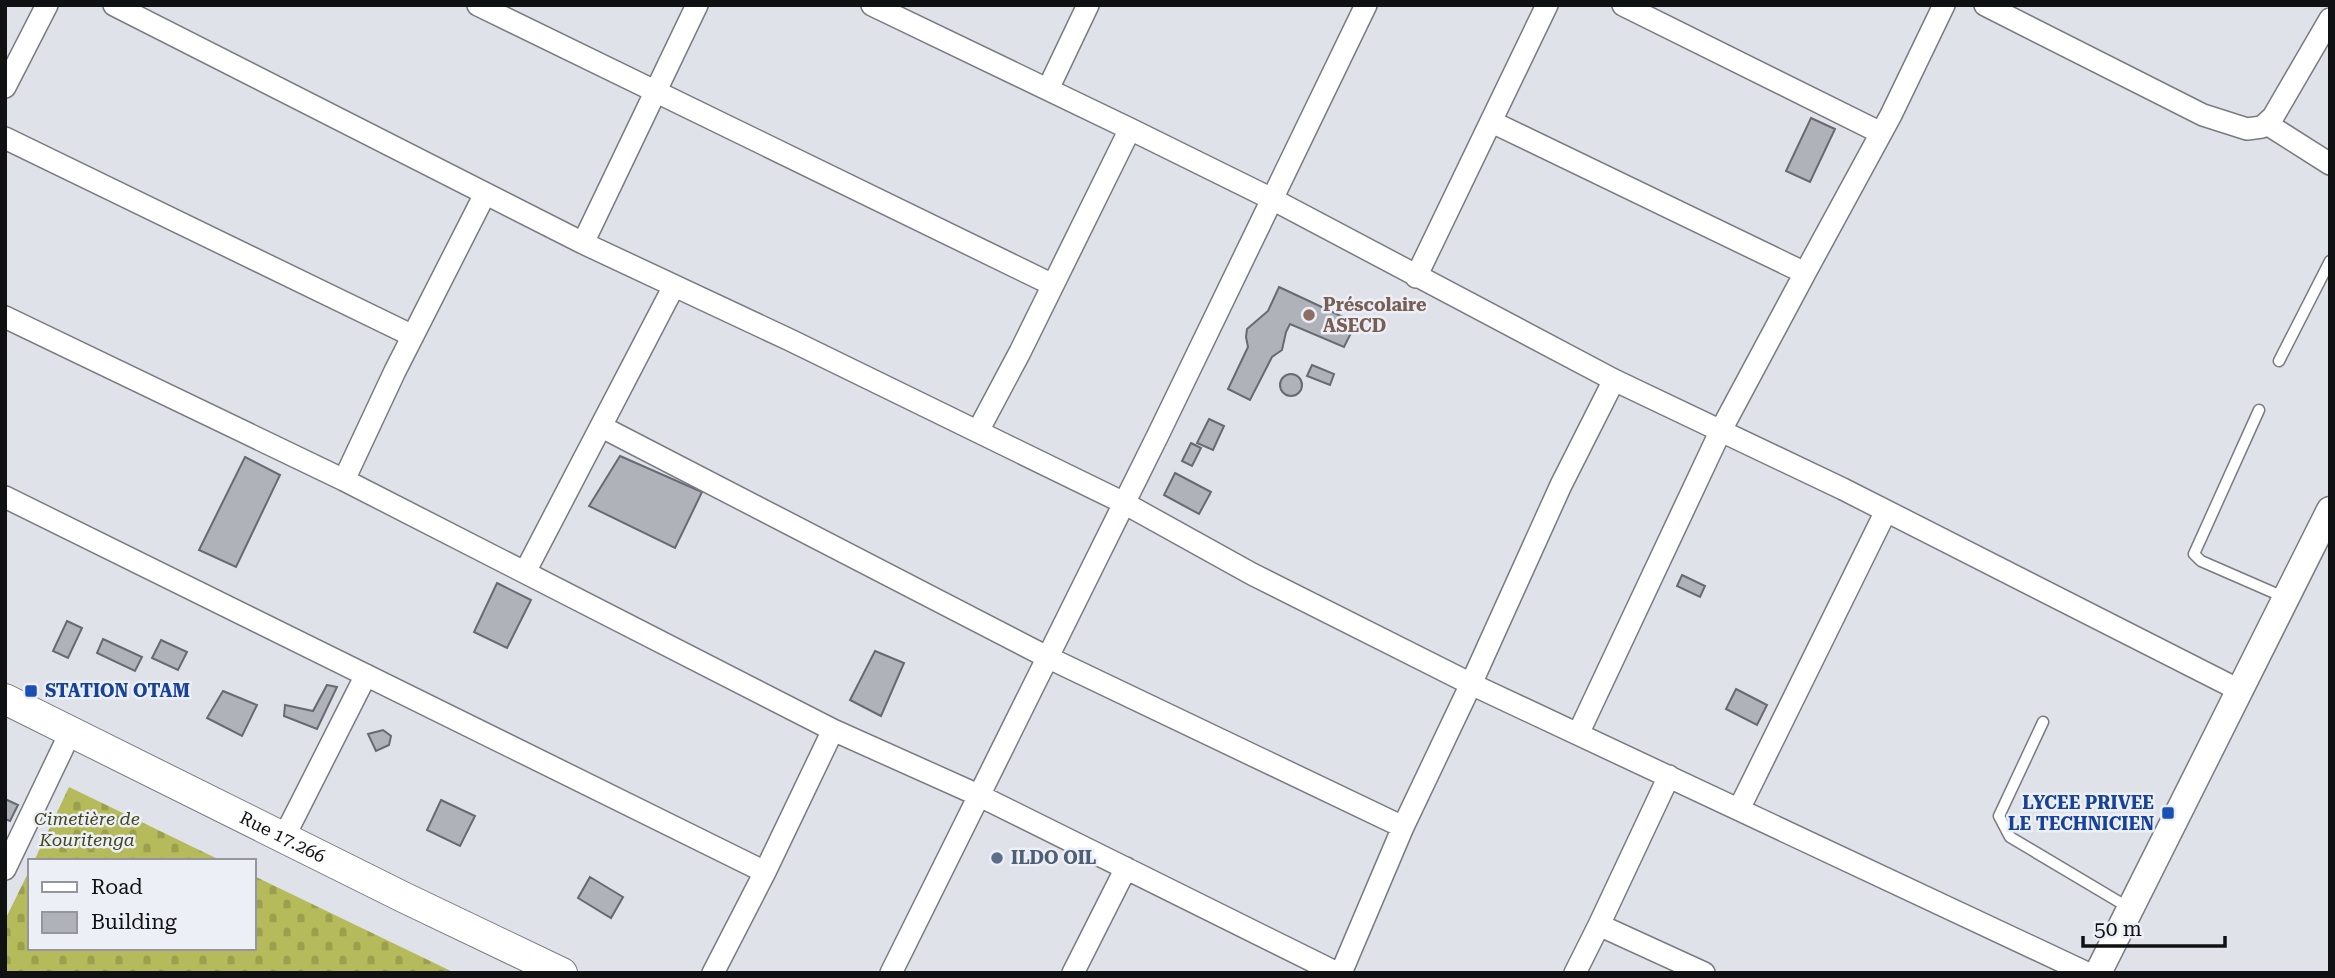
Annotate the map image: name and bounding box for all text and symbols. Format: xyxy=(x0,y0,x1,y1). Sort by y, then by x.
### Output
place label: Préscolaire ASECD xyxy=(1323,294,1427,336)
marker: Préscolaire ASECD xyxy=(1301,307,1317,323)
place label: STATION OTAM xyxy=(45,680,190,701)
marker: STATION OTAM xyxy=(23,683,39,699)
place label: LYCEE PRIVEE LE TECHNICIEN xyxy=(2008,792,2154,834)
marker: LYCEE PRIVEE LE TECHNICIEN xyxy=(2160,805,2176,821)
street label: Rue 17.266 xyxy=(236,807,329,867)
park label: Cimetière de Kouritenga xyxy=(34,808,140,850)
place label: ILDO OIL xyxy=(1011,847,1096,868)
marker: ILDO OIL xyxy=(989,850,1005,866)
legend xyxy=(28,859,256,950)
text: Road xyxy=(91,875,143,899)
scale bar xyxy=(2083,904,2225,948)
text: Building xyxy=(91,910,177,934)
text: 50 m xyxy=(2094,917,2142,941)

